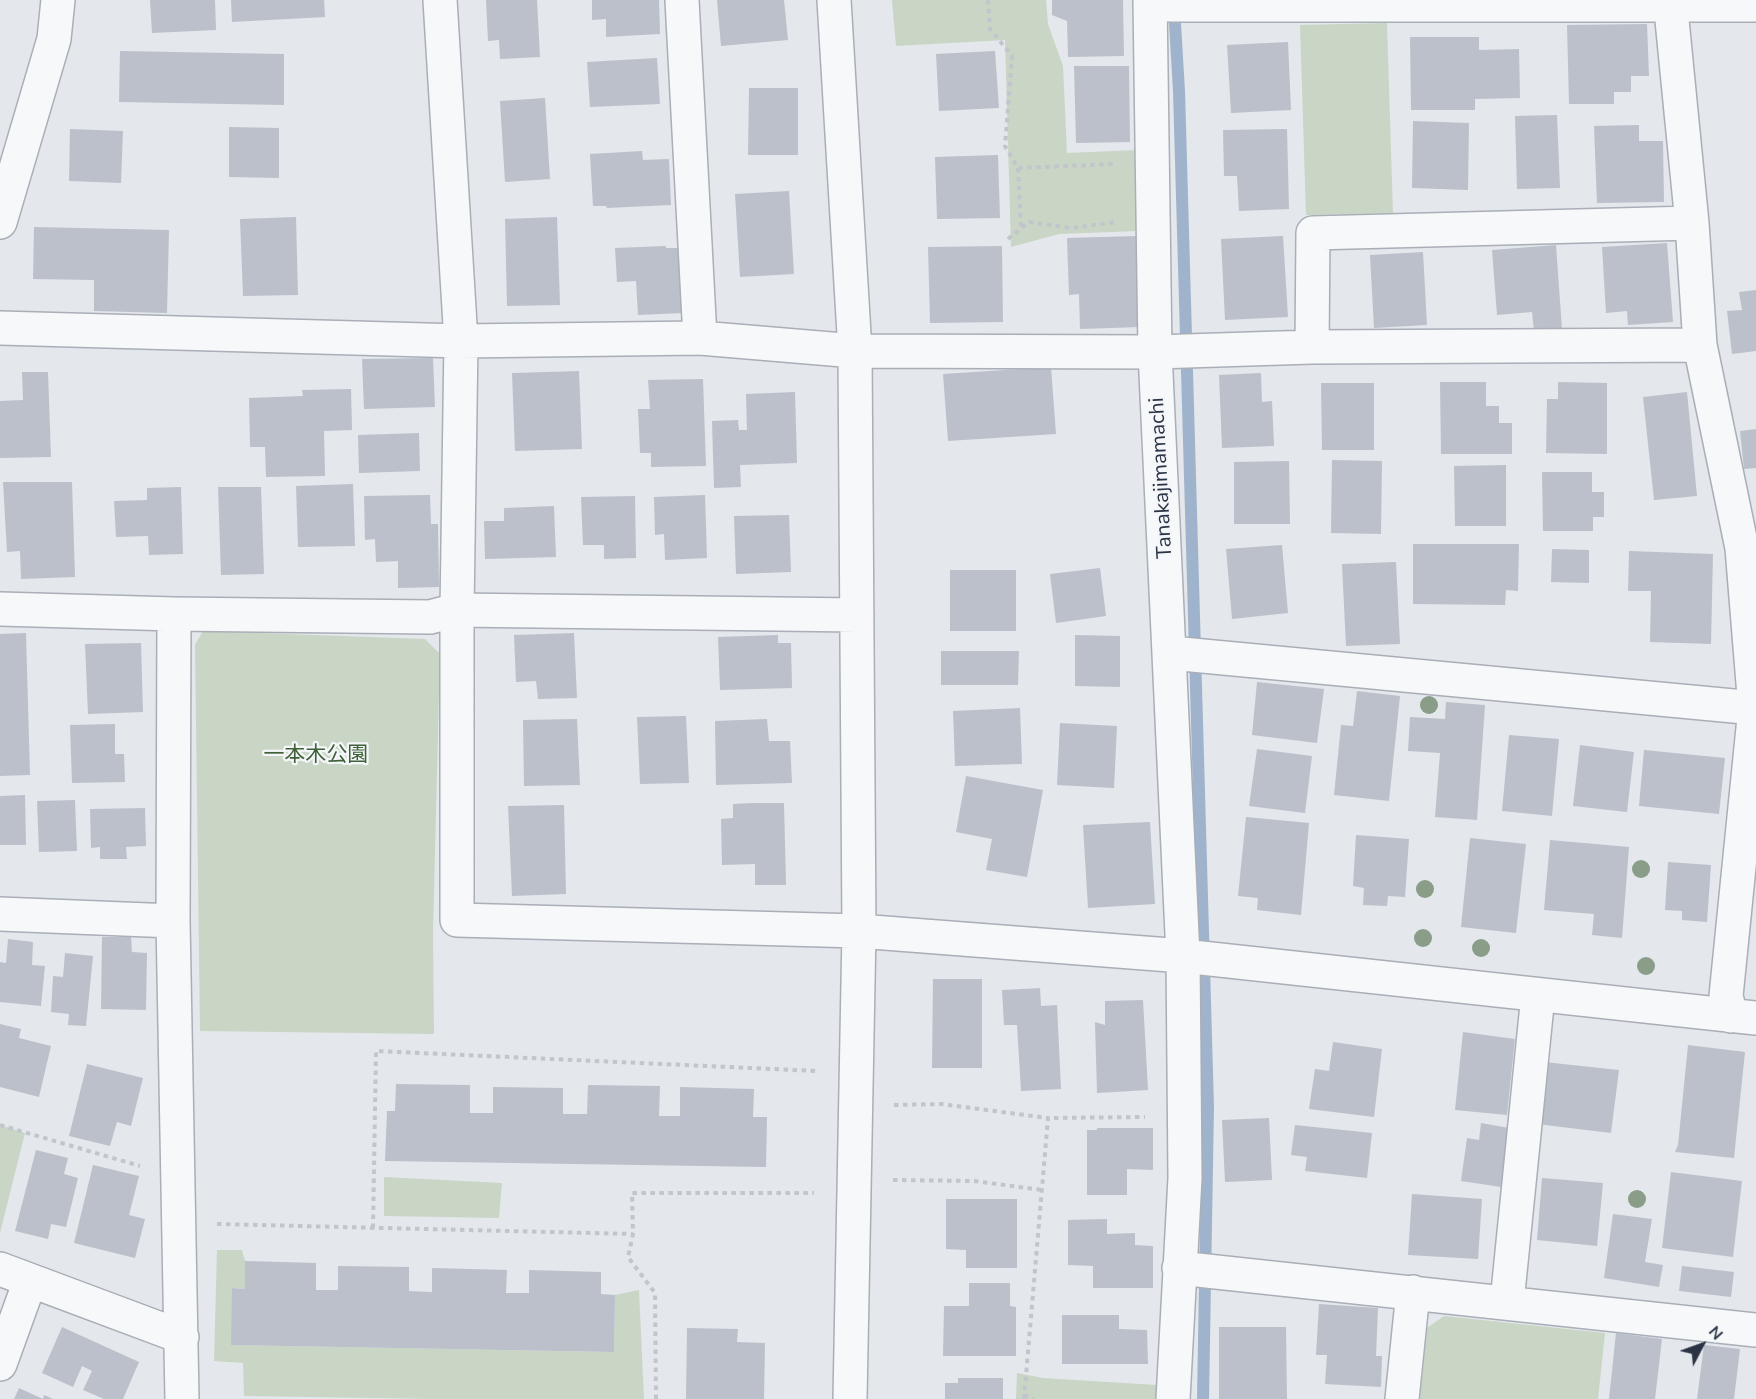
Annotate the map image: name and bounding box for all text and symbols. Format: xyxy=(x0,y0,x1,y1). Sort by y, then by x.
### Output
street label: Tanakajimamachi xyxy=(1145,397,1179,559)
park label: 一本木公園 xyxy=(264,743,368,769)
north arrow xyxy=(1672,1315,1732,1375)
text: N xyxy=(1703,1321,1728,1345)

